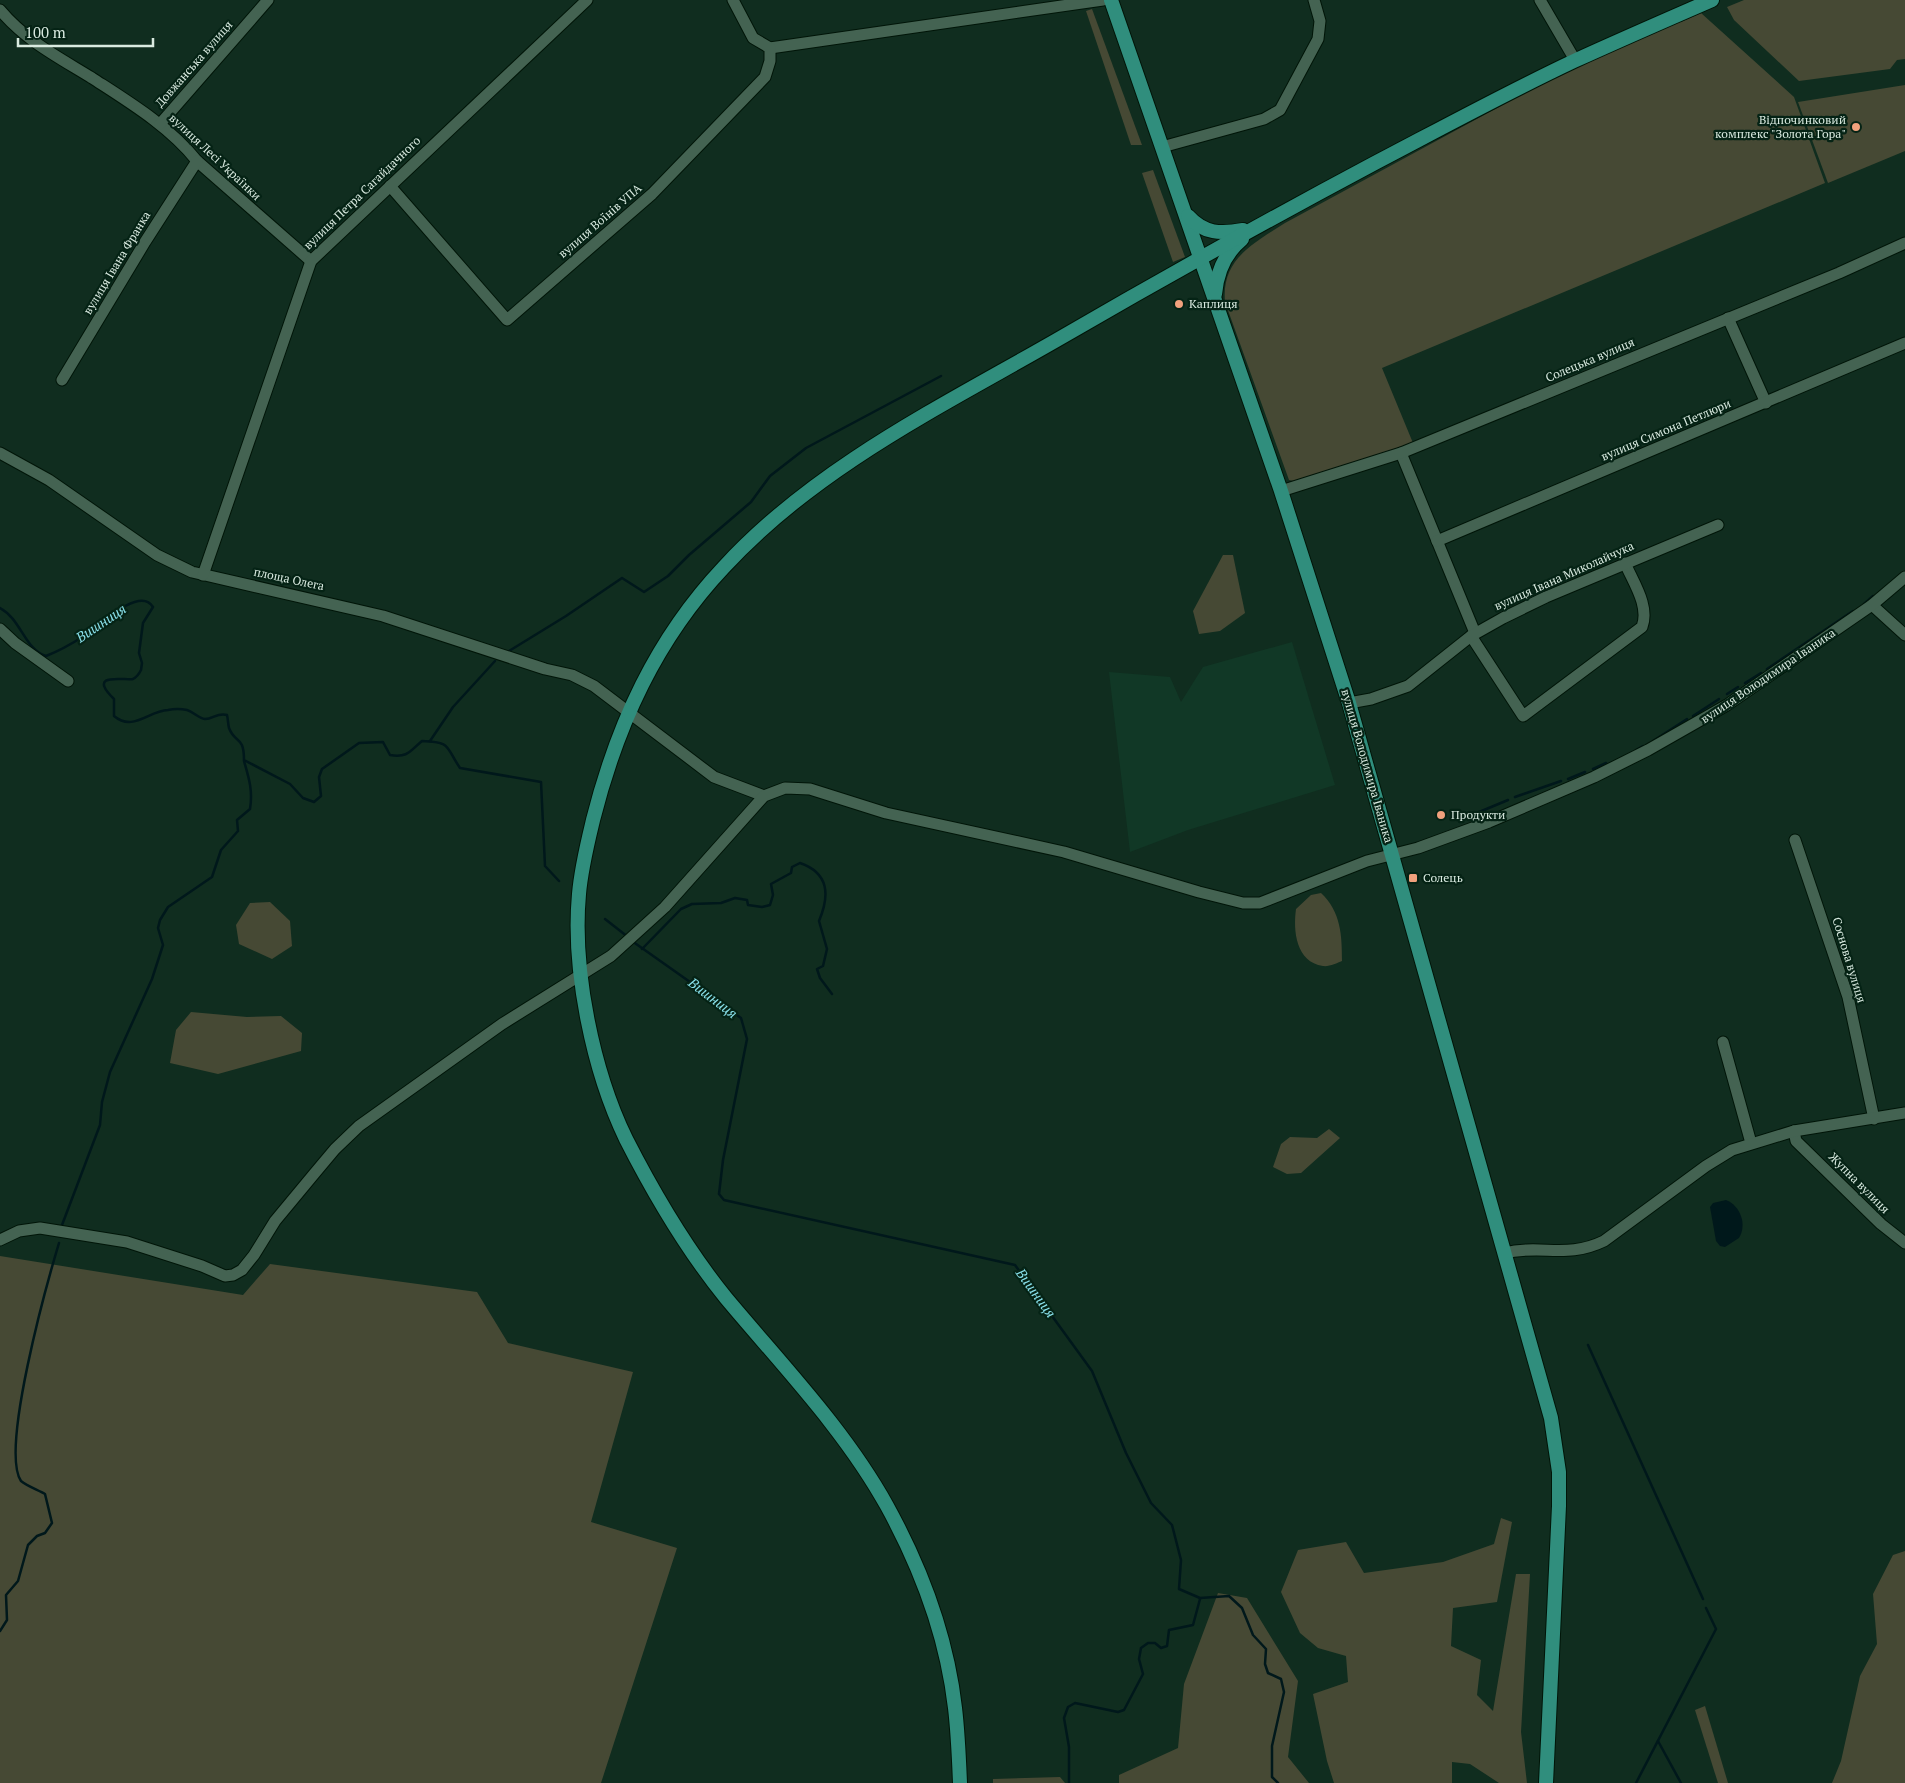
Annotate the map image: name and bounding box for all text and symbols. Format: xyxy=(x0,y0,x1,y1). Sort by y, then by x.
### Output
scale bar xyxy=(18,15,152,47)
street label: Довжанська вулиця xyxy=(152,17,235,110)
text: 100 m xyxy=(25,22,66,42)
street label: вулиця Лесі Українки xyxy=(166,110,264,203)
place label: Відпочинковий комплекс "Золота Гора" xyxy=(1715,112,1846,141)
marker: Відпочинковий комплекс "Золота Гора" xyxy=(1850,121,1862,133)
street label: вулиця Петра Сагайдачного xyxy=(300,133,424,252)
street label: вулиця Воїнів УПА xyxy=(555,180,645,261)
street label: вулиця Івана Франка xyxy=(80,208,153,317)
place label: Каплиця xyxy=(1189,296,1238,311)
marker: Каплиця xyxy=(1173,298,1185,310)
street label: Солецька вулиця xyxy=(1543,334,1636,385)
street label: вулиця Симона Петлюри xyxy=(1599,395,1733,464)
street label: вулиця Івана Миколайчука xyxy=(1492,538,1636,613)
street label: площа Олега xyxy=(252,564,326,593)
water label: Вишниця xyxy=(71,599,130,647)
street label: вулиця Володимира Іваника xyxy=(1698,625,1838,726)
street label: вулиця Володимира Іваника xyxy=(1338,687,1397,844)
place label: Продукти xyxy=(1451,807,1505,822)
marker: Продукти xyxy=(1435,809,1447,821)
place label: Солець xyxy=(1423,870,1463,885)
marker: Солець xyxy=(1407,872,1419,884)
street label: Соснова вулиця xyxy=(1829,915,1870,1004)
water label: Вишниця xyxy=(684,972,742,1022)
street label: Жупна вулиця xyxy=(1826,1149,1893,1216)
water label: Вишниця xyxy=(1011,1263,1061,1321)

